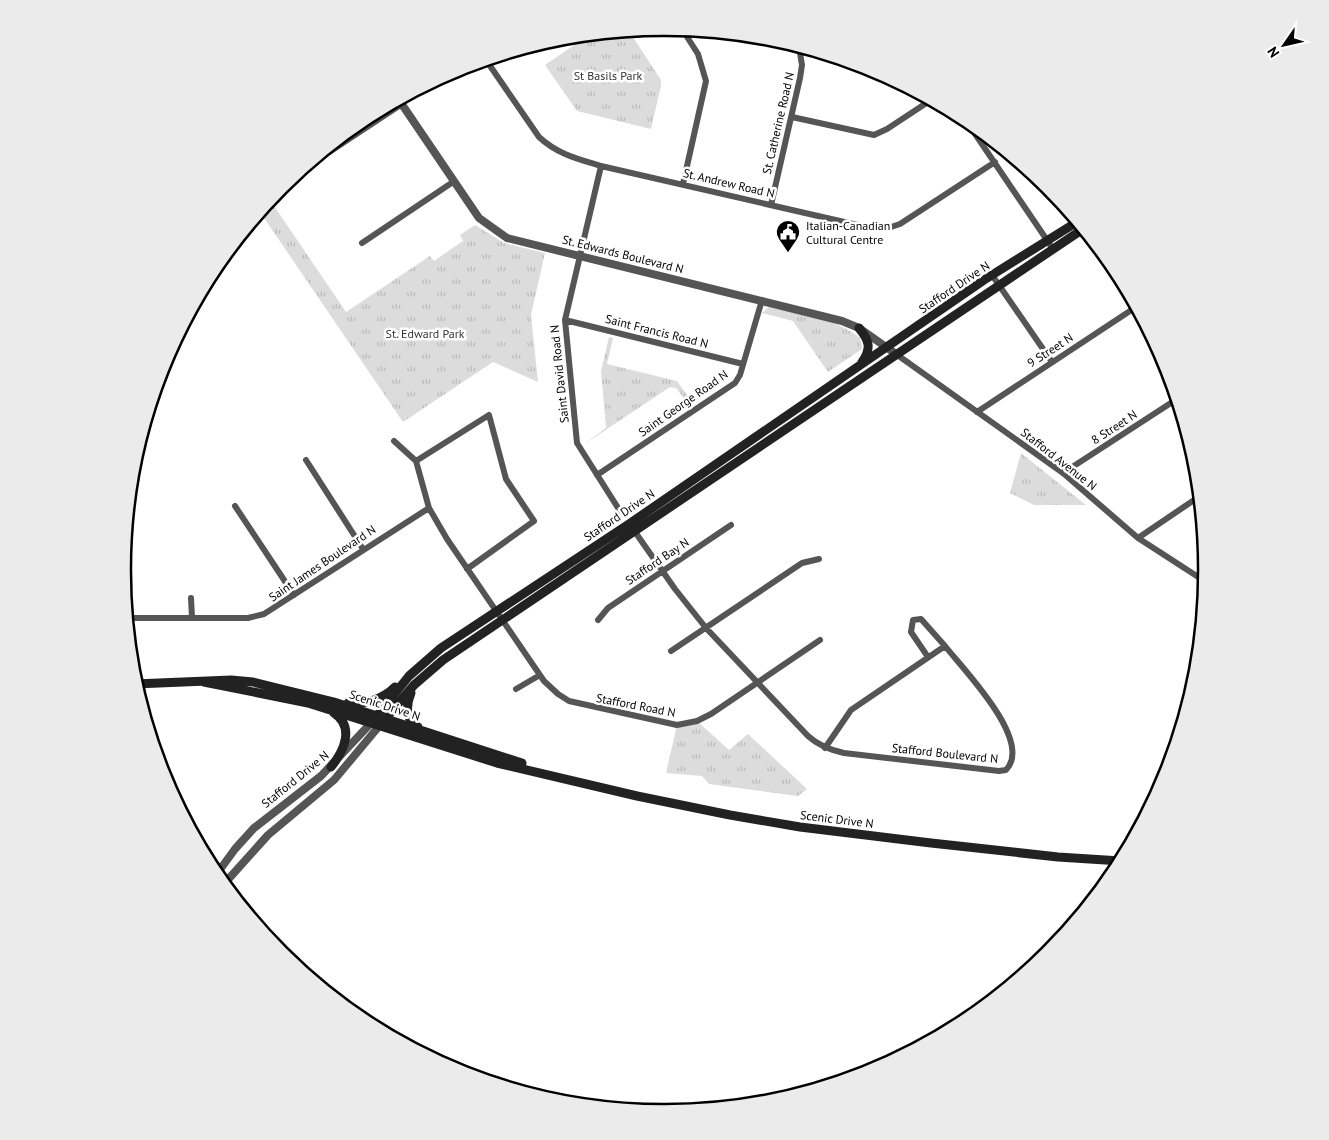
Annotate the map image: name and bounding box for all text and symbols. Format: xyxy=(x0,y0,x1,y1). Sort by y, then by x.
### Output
north arrow xyxy=(1259,20,1309,70)
text: N xyxy=(1263,43,1283,61)
park label: St Basils Park xyxy=(574,68,643,83)
street label: St. Catherine Road N xyxy=(759,70,797,176)
street label: St. Andrew Road N xyxy=(682,165,776,201)
place label: Italian-Canadian Cultural Centre xyxy=(806,218,890,247)
public building icon: Italian-Canadian Cultural Centre xyxy=(775,219,801,253)
street label: St. Edwards Boulevard N xyxy=(561,232,685,276)
street label: Stafford Drive N xyxy=(916,258,992,316)
street label: Saint Francis Road N xyxy=(604,311,710,351)
street label: Saint David Road N xyxy=(546,324,572,424)
park label: St. Edward Park xyxy=(386,326,465,341)
street label: 9 Street N xyxy=(1024,330,1076,370)
street label: Saint George Road N xyxy=(635,367,731,439)
street label: 8 Street N xyxy=(1088,407,1140,447)
street label: Stafford Avenue N xyxy=(1018,425,1100,493)
street label: Stafford Drive N xyxy=(581,486,657,544)
street label: Saint James Boulevard N xyxy=(266,522,378,604)
street label: Stafford Bay N xyxy=(622,534,692,588)
street label: Scenic Drive N xyxy=(348,686,422,724)
street label: Stafford Road N xyxy=(595,690,677,720)
street label: Stafford Boulevard N xyxy=(891,740,999,766)
street label: Stafford Drive N xyxy=(258,747,332,811)
street label: Scenic Drive N xyxy=(799,807,875,831)

